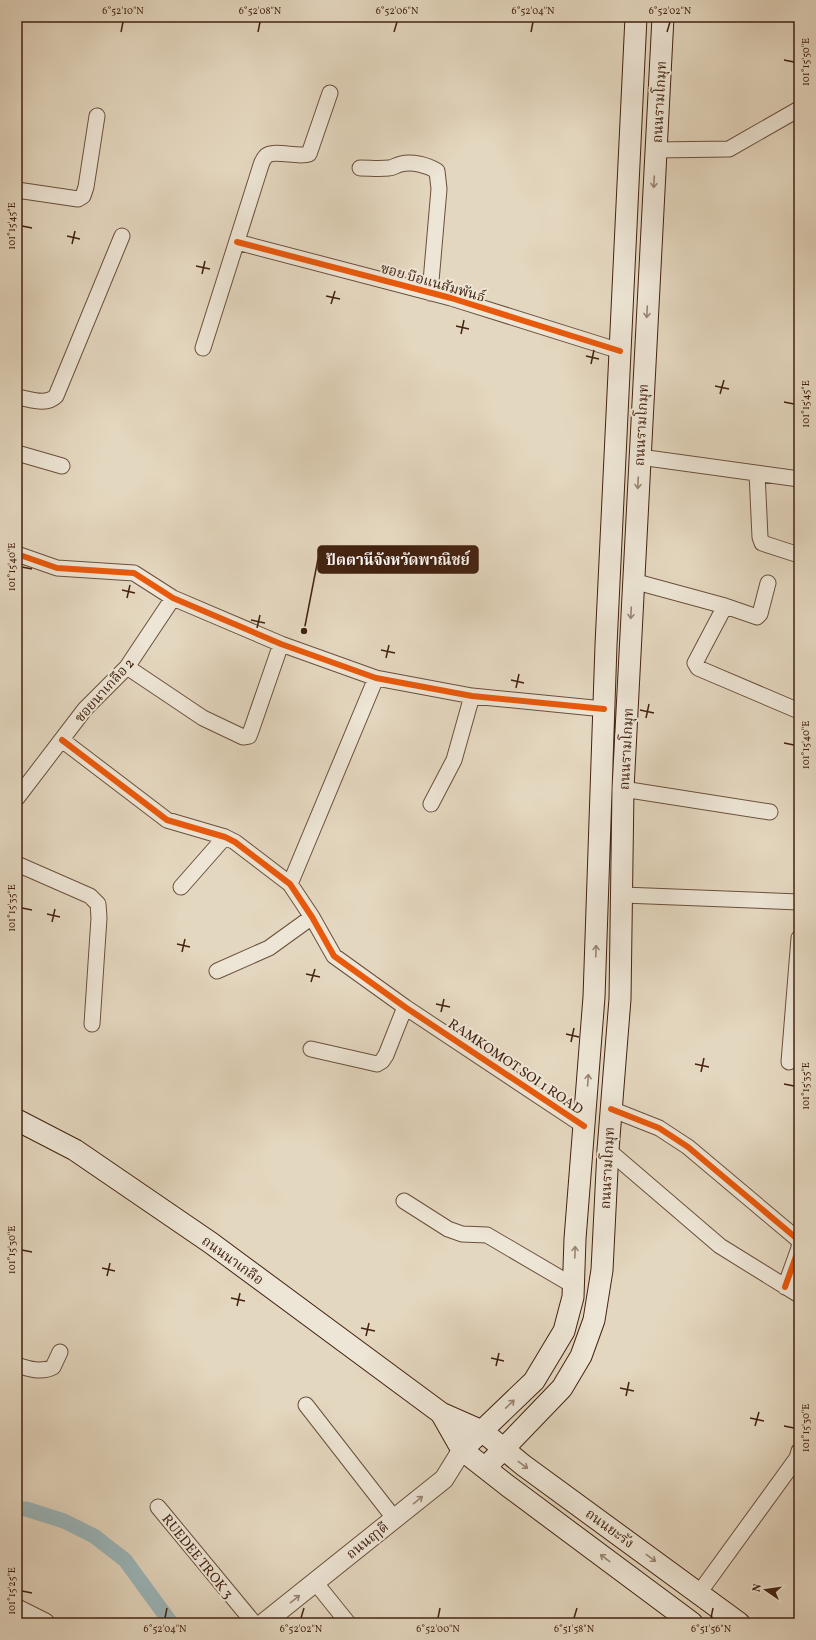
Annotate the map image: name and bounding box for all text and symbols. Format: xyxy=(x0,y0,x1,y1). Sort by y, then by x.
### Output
text: 6°52'10"N xyxy=(102,4,144,18)
text: 6°52'08"N xyxy=(239,4,282,18)
text: 6°52'06"N xyxy=(376,4,419,18)
text: 6°52'04"N xyxy=(512,4,555,18)
text: 6°52'02"N xyxy=(649,4,692,18)
text: 101°15'50"E xyxy=(799,38,813,86)
street label: ถนนรามโกมุท xyxy=(647,60,672,144)
one-way arrow xyxy=(651,175,658,188)
text: 101°15'45"E xyxy=(5,202,19,250)
street label: ซอย บือแนสัมพันธ์ xyxy=(378,258,488,308)
one-way arrow xyxy=(644,305,651,318)
text: 101°15'45"E xyxy=(799,380,813,428)
street label: ถนนรามโกมุท xyxy=(629,383,654,467)
one-way arrow xyxy=(635,476,642,489)
text: 101°15'40"E xyxy=(5,543,19,591)
callout: ปัตตานีจังหวัดพาณิชย์ xyxy=(318,546,478,573)
text: ปัตตานีจังหวัดพาณิชย์ xyxy=(326,550,471,572)
one-way arrow xyxy=(628,606,635,619)
street label: ซอยนาเกลือ 2 xyxy=(71,655,139,727)
street label: ถนนรามโกมุท xyxy=(614,707,639,791)
text: 101°15'40"E xyxy=(799,721,813,769)
text: 101°15'35"E xyxy=(5,884,19,932)
one-way arrow xyxy=(592,945,599,958)
street label: RAMKOMOT SOI 1 ROAD xyxy=(444,1015,586,1120)
text: 101°15'35"E xyxy=(799,1062,813,1110)
one-way arrow xyxy=(584,1074,591,1087)
street label: ถนนรามโกมุท xyxy=(595,1126,620,1210)
text: 101°15'30"E xyxy=(5,1226,19,1274)
street label: ถนนนาเกลือ xyxy=(197,1232,267,1290)
one-way arrow xyxy=(571,1246,579,1259)
one-way arrow xyxy=(505,1399,515,1409)
text: 101°15'30"E xyxy=(799,1404,813,1452)
one-way arrow xyxy=(517,1461,528,1469)
one-way arrow xyxy=(412,1495,423,1504)
street label: ถนนยะรัง xyxy=(581,1505,637,1553)
street label: RUEDEE TROK 3 xyxy=(157,1511,237,1603)
street label: ถนนฤๅดี xyxy=(343,1518,393,1564)
one-way arrow xyxy=(599,1554,610,1562)
one-way arrow xyxy=(645,1554,656,1562)
text: 101°15'25"E xyxy=(5,1567,19,1615)
north arrow xyxy=(746,1570,786,1610)
text: N xyxy=(750,1583,766,1594)
one-way arrow xyxy=(289,1594,300,1603)
text: 6°52'04"N xyxy=(144,1622,187,1636)
text: 6°52'02"N xyxy=(280,1622,323,1636)
text: 6°52'00"N xyxy=(416,1622,460,1636)
text: 6°51'58"N xyxy=(554,1622,595,1636)
text: 6°51'56"N xyxy=(691,1622,732,1636)

